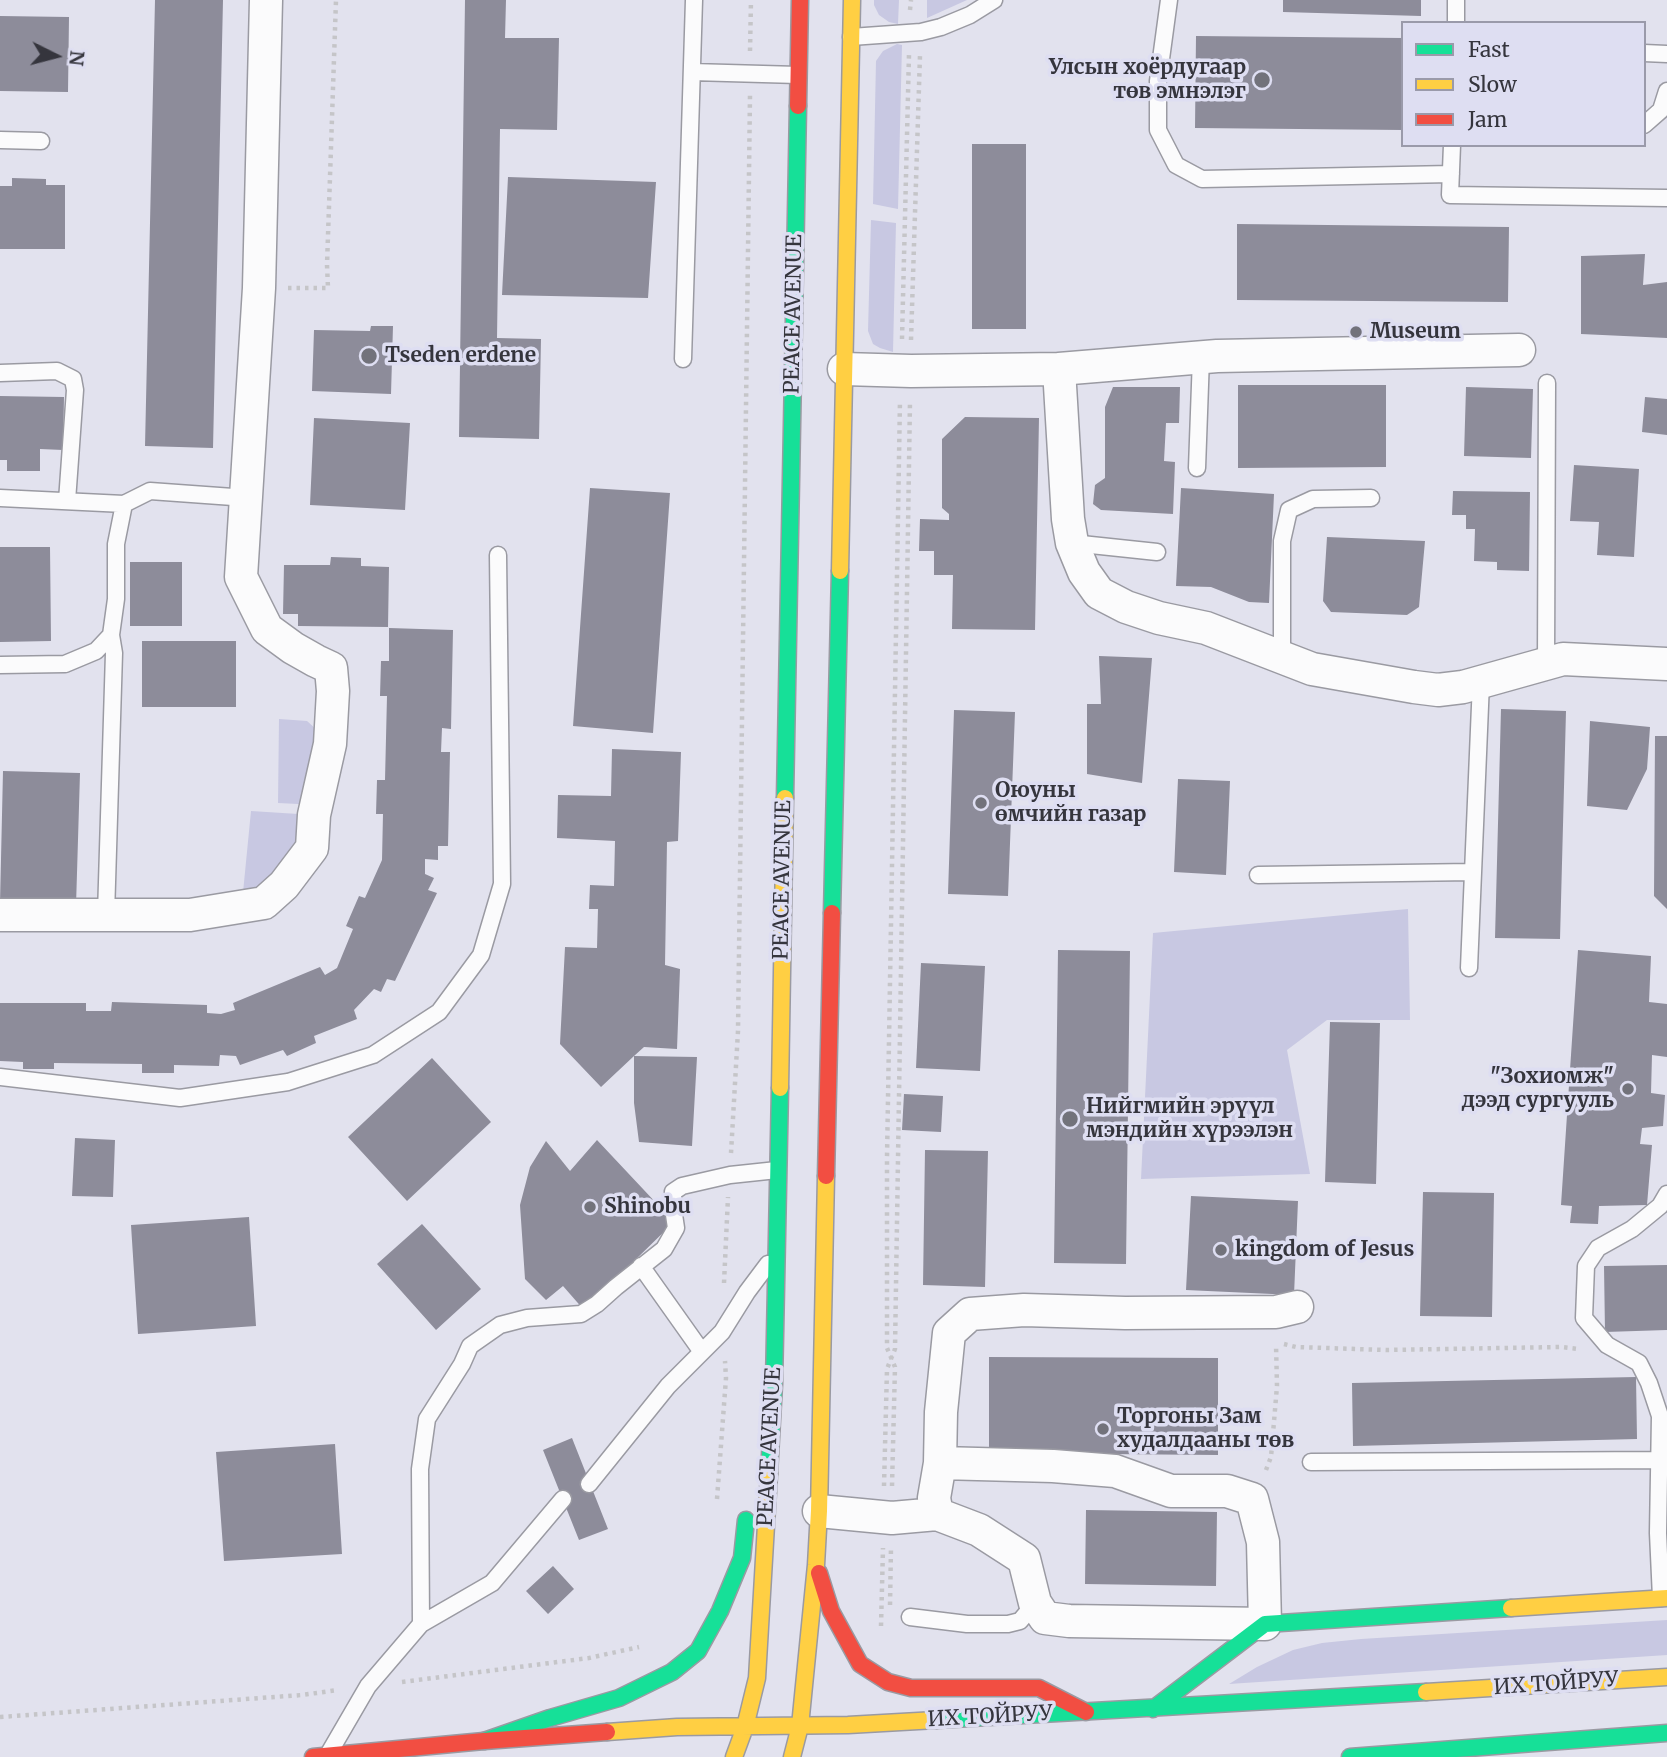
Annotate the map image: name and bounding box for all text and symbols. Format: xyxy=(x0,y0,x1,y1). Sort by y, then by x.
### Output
north arrow xyxy=(21,21,91,91)
legend xyxy=(1401,21,1646,147)
text: Fast xyxy=(1468,36,1510,63)
text: N xyxy=(64,49,90,67)
place label: Улсын хоёрдугаар төв эмнэлэг xyxy=(1049,55,1246,105)
marker: Улсын хоёрдугаар төв эмнэлэг xyxy=(1252,70,1272,90)
text: Slow xyxy=(1468,71,1517,98)
text: Jam xyxy=(1468,106,1507,133)
street label: PEACE AVENUE xyxy=(780,234,808,394)
place label: Museum xyxy=(1370,319,1461,345)
marker: Museum xyxy=(1348,324,1364,340)
place label: Tseden erdene xyxy=(385,343,536,369)
marker: Tseden erdene xyxy=(359,346,379,366)
place label: Оюуны өмчийн газар xyxy=(995,778,1146,828)
marker: Оюуны өмчийн газар xyxy=(973,795,989,811)
street label: PEACE AVENUE xyxy=(769,800,797,960)
place label: "Зохиомж" дээд сургууль xyxy=(1462,1064,1614,1114)
marker: "Зохиомж" дээд сургууль xyxy=(1620,1081,1636,1097)
place label: Нийгмийн эрүүл мэндийн хүрээлэн xyxy=(1086,1094,1293,1144)
marker: Нийгмийн эрүүл мэндийн хүрээлэн xyxy=(1060,1109,1080,1129)
place label: Shinobu xyxy=(604,1194,691,1220)
marker: Shinobu xyxy=(582,1199,598,1215)
place label: kingdom of Jesus xyxy=(1235,1237,1414,1263)
marker: kingdom of Jesus xyxy=(1213,1242,1229,1258)
street label: PEACE AVENUE xyxy=(753,1367,787,1527)
place label: Торгоны Зам худалдааны төв xyxy=(1117,1404,1294,1454)
marker: Торгоны Зам худалдааны төв xyxy=(1095,1421,1111,1437)
street label: ИХ ТОЙРУУ xyxy=(1493,1667,1619,1701)
street label: ИХ ТОЙРУУ xyxy=(927,1701,1053,1733)

